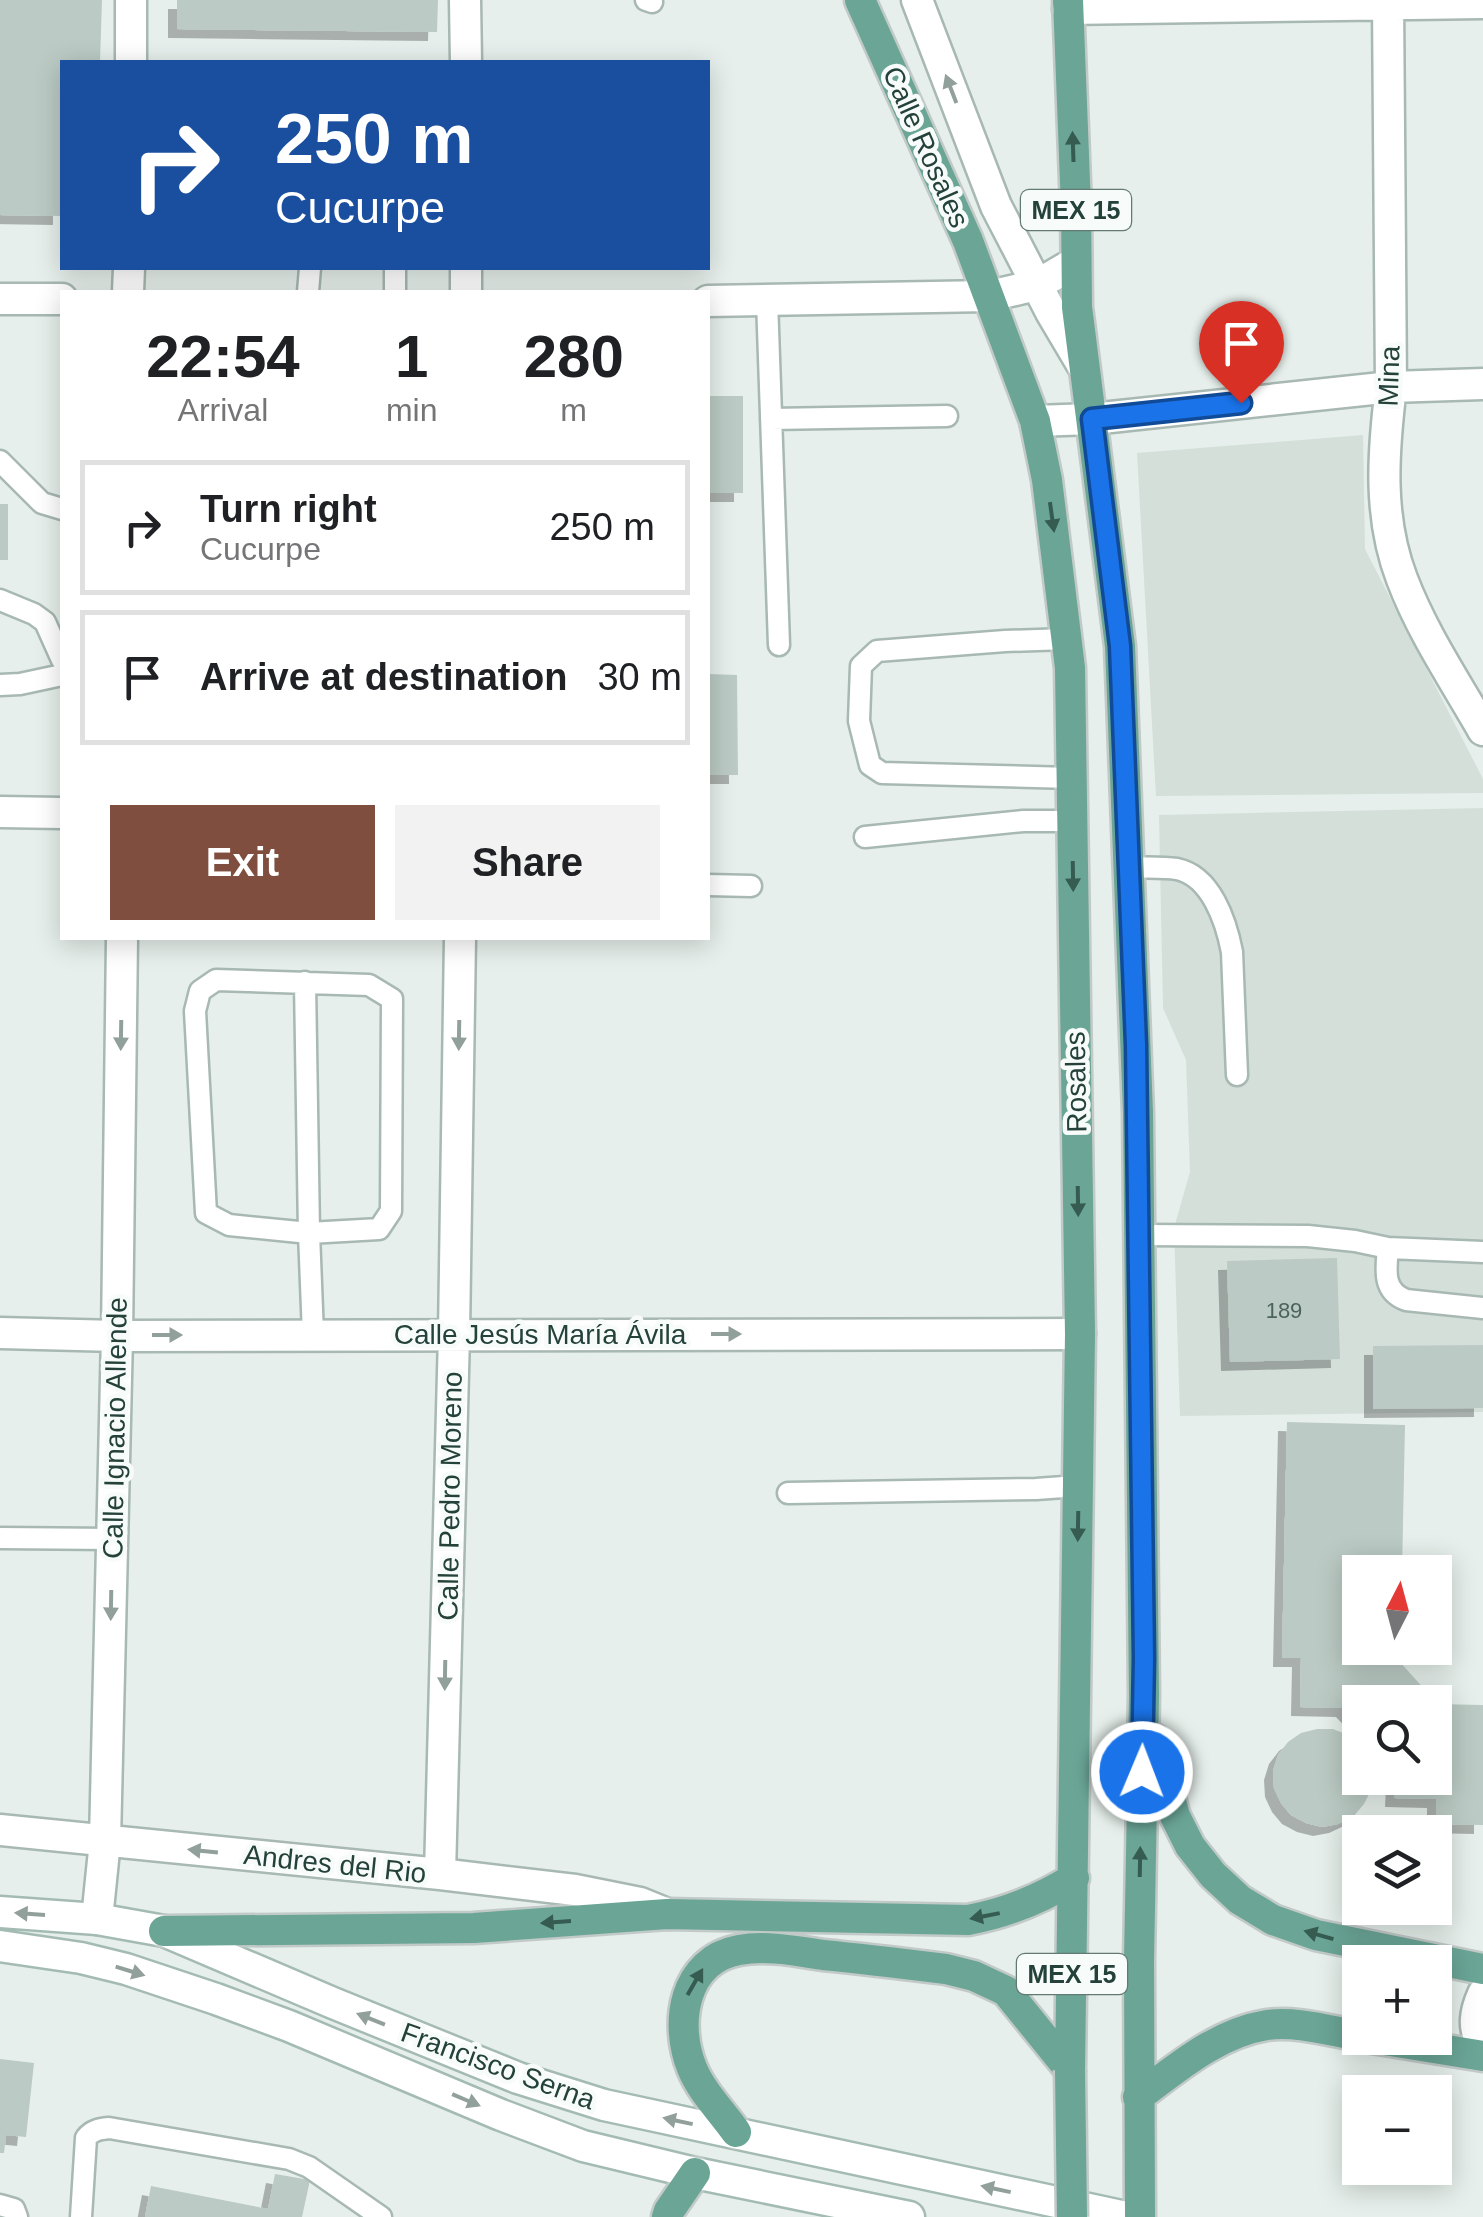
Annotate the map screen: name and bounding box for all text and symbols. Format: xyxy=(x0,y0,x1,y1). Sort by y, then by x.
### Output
street label: Calle Rosales xyxy=(877,62,975,232)
one-way arrow xyxy=(943,74,959,104)
icon: right xyxy=(110,100,240,230)
text: 250 m xyxy=(275,100,473,178)
one-way arrow xyxy=(1065,131,1081,163)
text: Cucurpe xyxy=(275,182,445,233)
road number: MEX 15 xyxy=(1021,190,1131,230)
pin xyxy=(1199,301,1284,404)
icon: arrive xyxy=(1214,316,1269,371)
text: 22:54 xyxy=(146,323,300,390)
text: 1 xyxy=(395,323,428,390)
text: 280 xyxy=(524,323,624,390)
street label: Mina xyxy=(1372,345,1406,407)
text: Arrival xyxy=(178,392,268,428)
text: min xyxy=(386,392,437,428)
text: m xyxy=(560,392,587,428)
text: Turn right xyxy=(200,488,377,530)
icon: right xyxy=(115,500,170,555)
one-way arrow xyxy=(1045,502,1061,533)
text: 250 m xyxy=(549,506,655,548)
text: Cucurpe xyxy=(200,531,321,567)
icon: arrive xyxy=(115,650,170,705)
text: Arrive at destination xyxy=(200,656,567,698)
text: 30 m xyxy=(597,656,682,698)
button: Exit xyxy=(110,805,375,920)
button: Share xyxy=(395,805,660,920)
one-way arrow xyxy=(1065,861,1081,893)
one-way arrow xyxy=(113,1019,129,1051)
one-way arrow xyxy=(450,1019,466,1051)
street label: Rosales xyxy=(1060,1031,1092,1133)
one-way arrow xyxy=(1070,1186,1086,1218)
street label: Calle Ignacio Allende xyxy=(97,1297,133,1559)
house number: 189 xyxy=(1266,1298,1302,1323)
street label: Calle Jesús María Ávila xyxy=(394,1319,687,1350)
one-way arrow xyxy=(711,1326,743,1342)
one-way arrow xyxy=(152,1327,184,1343)
street label: Calle Pedro Moreno xyxy=(432,1371,468,1621)
one-way arrow xyxy=(1069,1511,1085,1543)
north arrow xyxy=(1342,1555,1452,1665)
map controls xyxy=(1342,1555,1452,2185)
one-way arrow xyxy=(102,1589,118,1621)
one-way arrow xyxy=(437,1659,453,1691)
button: search xyxy=(1342,1685,1452,1795)
position arrow xyxy=(1090,1720,1194,1824)
button: layers xyxy=(1342,1815,1452,1925)
street label: Andres del Rio xyxy=(242,1839,428,1889)
one-way arrow xyxy=(187,1842,219,1858)
one-way arrow xyxy=(1133,1846,1149,1878)
one-way arrow xyxy=(14,1906,46,1922)
one-way arrow xyxy=(969,1909,1000,1925)
one-way arrow xyxy=(539,1914,571,1930)
one-way arrow xyxy=(1303,1926,1334,1942)
button: + xyxy=(1342,1945,1452,2055)
road number: MEX 15 xyxy=(1017,1954,1127,1994)
one-way arrow xyxy=(115,1964,146,1979)
one-way arrow xyxy=(686,1968,704,1996)
one-way arrow xyxy=(356,2010,386,2026)
street label: Francisco Serna xyxy=(397,2017,599,2116)
button: − xyxy=(1342,2075,1452,2185)
one-way arrow xyxy=(451,2092,481,2108)
one-way arrow xyxy=(663,2113,694,2128)
one-way arrow xyxy=(980,2180,1011,2196)

